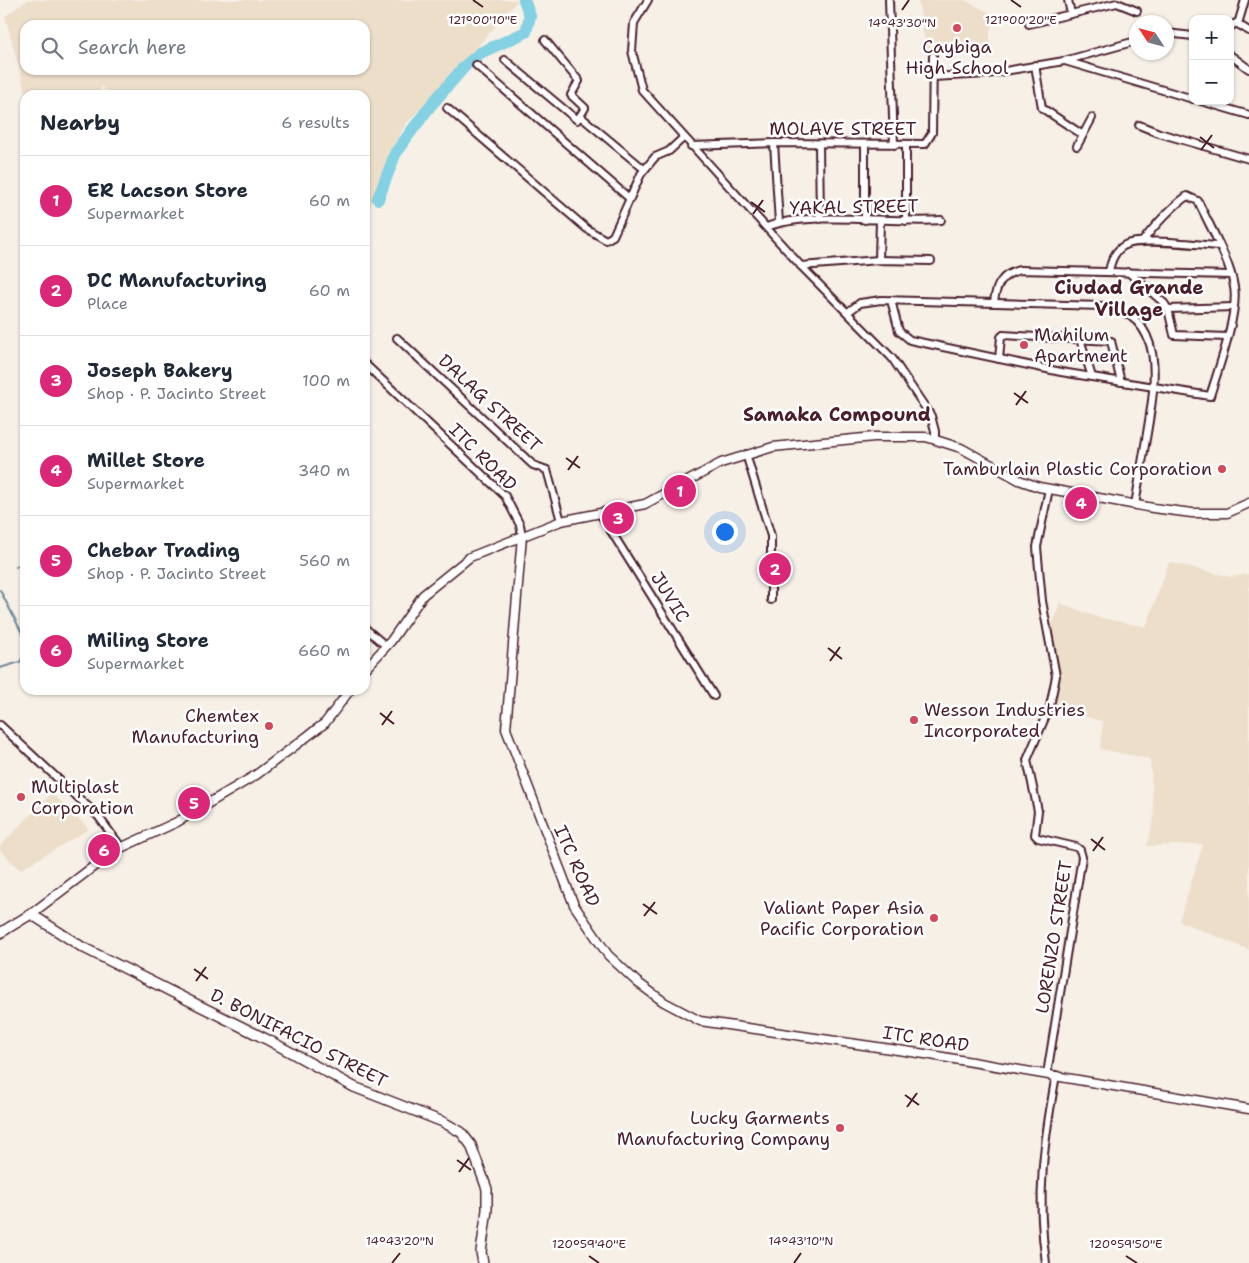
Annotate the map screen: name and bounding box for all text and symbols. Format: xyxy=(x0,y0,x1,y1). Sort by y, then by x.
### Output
text: 121°00'10"E xyxy=(449,12,517,28)
text: 121°00'20"E xyxy=(985,12,1057,28)
text: 14°43'30"N xyxy=(868,15,936,31)
north arrow xyxy=(1129,15,1174,60)
map controls xyxy=(1189,15,1234,105)
button: + xyxy=(1189,15,1234,60)
search box xyxy=(20,20,370,75)
marker: Caybiga High School xyxy=(951,22,963,34)
icon: search xyxy=(38,34,66,62)
text: Search here xyxy=(78,35,187,60)
place label: Caybiga High School xyxy=(906,35,1009,80)
button: − xyxy=(1189,60,1234,105)
text: Nearby xyxy=(40,109,120,137)
text: 6 results xyxy=(281,112,350,133)
street label: MOLAVE STREET xyxy=(769,117,917,141)
text: ER Lacson Store xyxy=(87,178,248,203)
text: 1 xyxy=(52,190,60,211)
text: 60 m xyxy=(309,190,350,211)
street label: YAKAL STREET xyxy=(789,194,919,220)
text: Supermarket xyxy=(87,203,184,224)
text: DC Manufacturing xyxy=(87,268,267,293)
district label: Ciudad Grande Village xyxy=(1054,275,1204,322)
text: 2 xyxy=(50,280,62,301)
text: 60 m xyxy=(309,280,350,301)
text: Place xyxy=(87,293,128,314)
place label: Mahilum Apartment xyxy=(1034,323,1128,368)
marker: Mahilum Apartment xyxy=(1018,339,1030,351)
street label: DALAG STREET xyxy=(433,349,547,457)
text: Joseph Bakery xyxy=(87,358,233,383)
text: 3 xyxy=(50,370,62,391)
text: 100 m xyxy=(302,370,350,391)
text: Shop · P. Jacinto Street xyxy=(87,383,266,404)
district label: Samaka Compound xyxy=(743,402,931,427)
street label: ITC ROAD xyxy=(444,418,522,496)
text: Millet Store xyxy=(87,448,205,473)
place label: Tamburlain Plastic Corporation xyxy=(943,457,1212,481)
text: 4 xyxy=(50,460,62,481)
text: 340 m xyxy=(298,460,350,481)
marker: Tamburlain Plastic Corporation xyxy=(1216,463,1228,475)
pin: 1 xyxy=(664,472,696,510)
text: Supermarket xyxy=(87,473,184,494)
pin: 4 xyxy=(1065,484,1097,522)
pin: 3 xyxy=(602,499,634,537)
your location xyxy=(712,519,738,545)
text: Chebar Trading xyxy=(87,538,240,563)
text: 5 xyxy=(51,550,61,571)
text: 560 m xyxy=(299,550,350,571)
pin: 2 xyxy=(759,550,791,588)
text: Shop · P. Jacinto Street xyxy=(87,563,266,584)
street label: JUVIC xyxy=(645,567,695,627)
text: Miling Store xyxy=(87,628,209,653)
text: 6 xyxy=(50,640,62,661)
text: 660 m xyxy=(298,640,350,661)
text: Supermarket xyxy=(87,653,184,674)
place label: Wesson Industries Incorporated xyxy=(924,698,1085,743)
place label: Chemtex Manufacturing xyxy=(132,704,259,749)
marker: Wesson Industries Incorporated xyxy=(908,714,920,726)
marker: Chemtex Manufacturing xyxy=(263,720,275,732)
place label: Multiplast Corporation xyxy=(31,775,134,820)
pin: 5 xyxy=(178,784,210,822)
marker: Multiplast Corporation xyxy=(15,791,27,803)
street label: ITC ROAD xyxy=(548,821,606,911)
pin: 6 xyxy=(88,831,120,869)
street label: LORENZO STREET xyxy=(1030,859,1078,1015)
place label: Valiant Paper Asia Pacific Corporation xyxy=(760,896,924,941)
marker: Valiant Paper Asia Pacific Corporation xyxy=(928,912,940,924)
street label: D. BONIFACIO STREET xyxy=(206,983,392,1093)
street label: ITC ROAD xyxy=(881,1020,971,1058)
place label: Lucky Garments Manufacturing Company xyxy=(617,1106,830,1151)
marker: Lucky Garments Manufacturing Company xyxy=(834,1122,846,1134)
text: 14°43'20"N xyxy=(366,1233,434,1249)
text: 14°43'10"N xyxy=(769,1233,833,1249)
text: 120°59'40"E xyxy=(552,1236,626,1252)
text: 120°59'50"E xyxy=(1089,1236,1163,1252)

